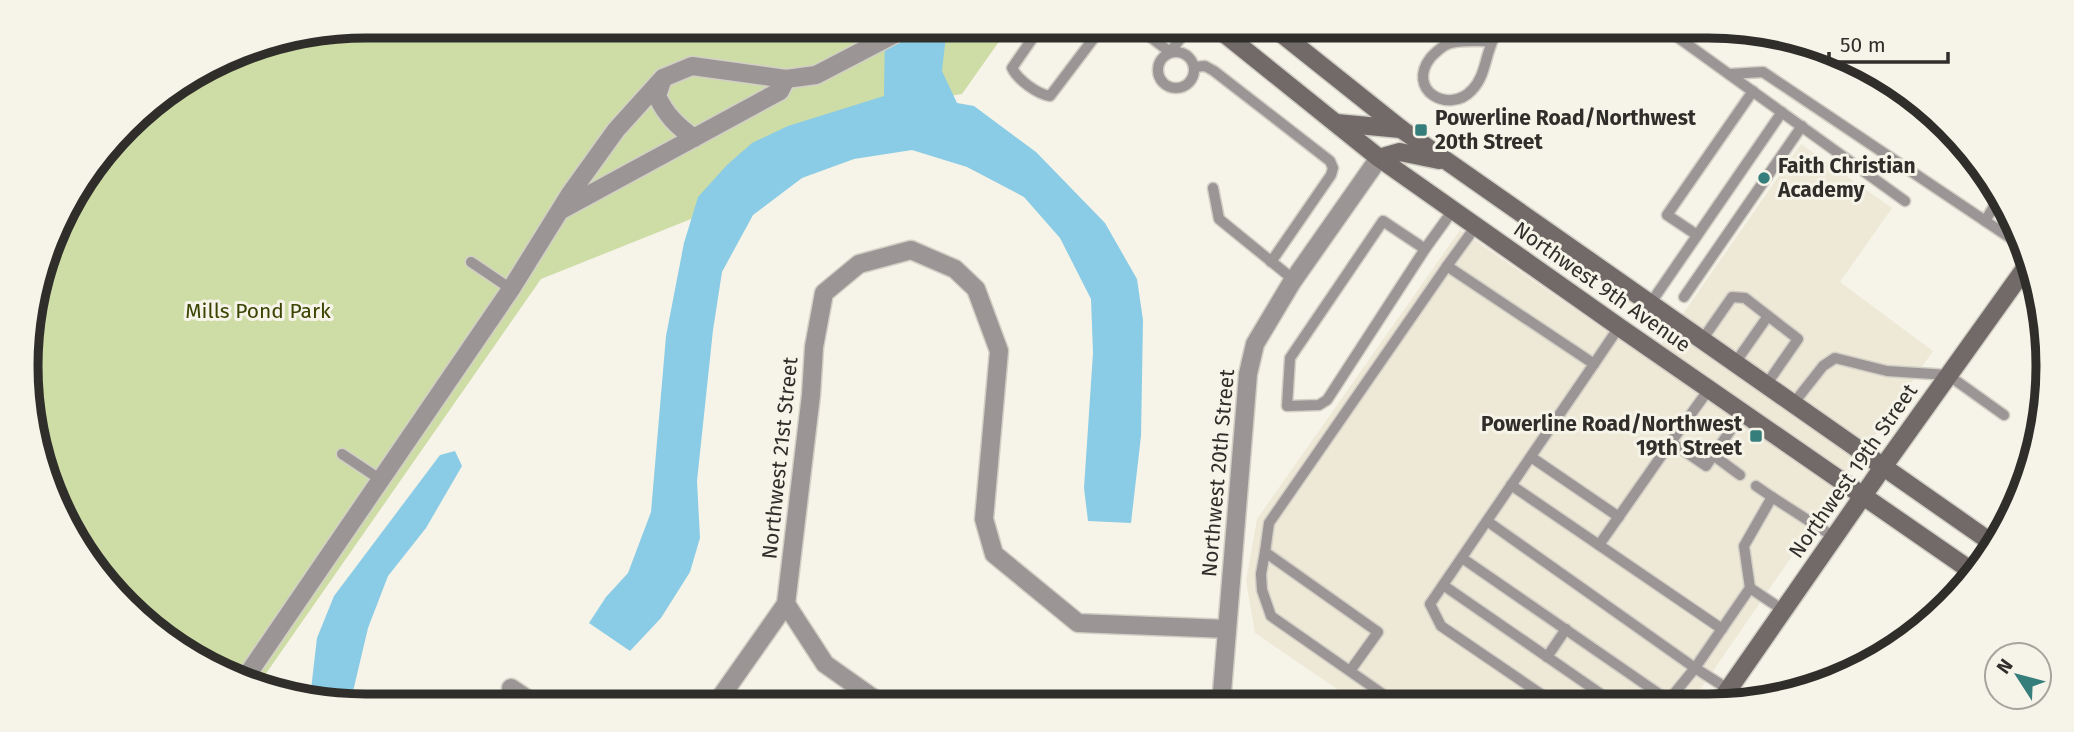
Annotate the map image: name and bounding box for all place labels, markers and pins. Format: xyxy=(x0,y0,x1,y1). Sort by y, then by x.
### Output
place label: Powerline Road/Northwest 20th Street xyxy=(1435,105,1697,155)
marker: Powerline Road/Northwest 20th Street xyxy=(1413,122,1429,138)
place label: Faith Christian Academy xyxy=(1777,153,1916,203)
marker: Faith Christian Academy xyxy=(1756,170,1772,186)
place label: Powerline Road/Northwest 19th Street xyxy=(1481,411,1743,461)
marker: Powerline Road/Northwest 19th Street xyxy=(1748,428,1764,444)

